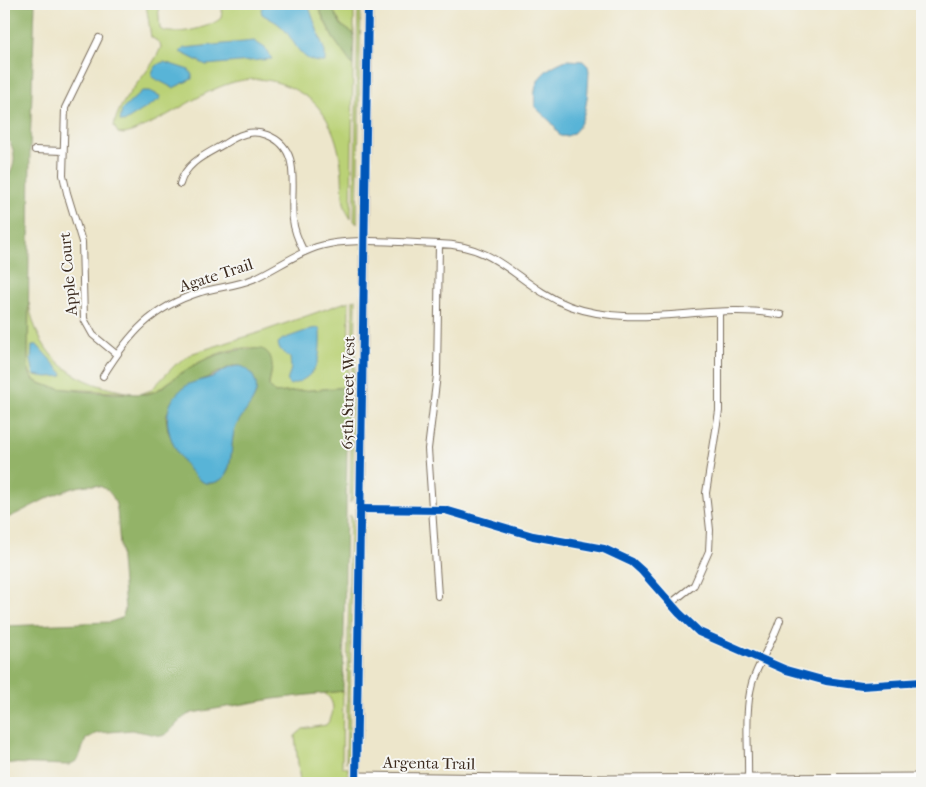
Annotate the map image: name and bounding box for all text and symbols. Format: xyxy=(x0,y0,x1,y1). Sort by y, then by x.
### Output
street label: Apple Court xyxy=(55,231,81,317)
street label: Agate Trail xyxy=(176,254,256,296)
street label: 65th Street West xyxy=(338,336,358,450)
street label: Argenta Trail xyxy=(382,753,476,773)

